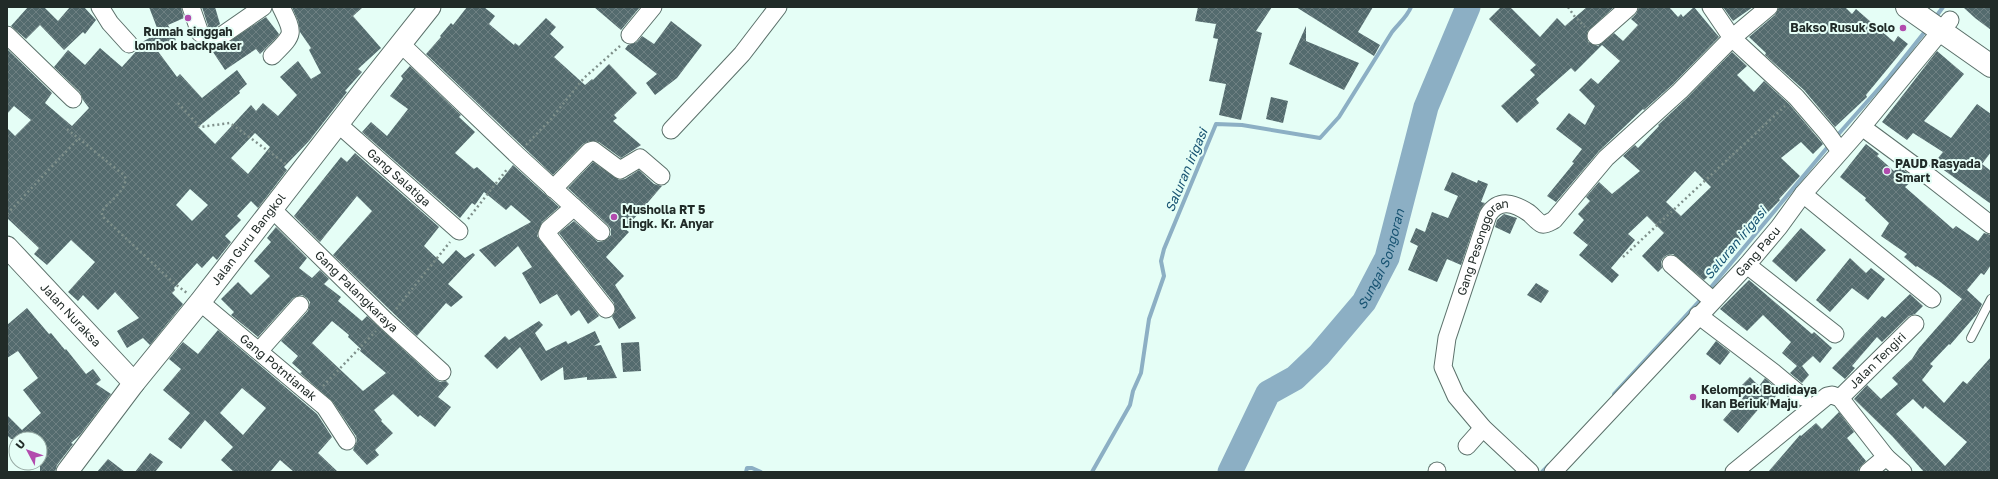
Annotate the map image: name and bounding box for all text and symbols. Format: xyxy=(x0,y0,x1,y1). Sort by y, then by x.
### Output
marker: Rumah singgah lombok backpaker xyxy=(183,13,193,23)
place label: Bakso Rusuk Solo xyxy=(1790,20,1895,35)
marker: Bakso Rusuk Solo xyxy=(1898,23,1908,33)
place label: Rumah singgah lombok backpaker xyxy=(134,24,242,53)
water label: Saluran irigasi xyxy=(1161,125,1211,214)
street label: Gang Salatiga xyxy=(364,145,434,209)
place label: PAUD Rasyada Smart xyxy=(1895,156,1981,185)
marker: PAUD Rasyada Smart xyxy=(1882,166,1892,176)
street label: Jalan Guru Bangkol xyxy=(208,190,289,288)
street label: Gang Pesonggoran xyxy=(1454,196,1509,298)
place label: Musholla RT 5 Lingk. Kr. Anyar xyxy=(622,202,714,231)
water label: Saluran irigasi xyxy=(1700,203,1771,282)
water label: Sungai Songoran xyxy=(1354,206,1408,312)
marker: Musholla RT 5 Lingk. Kr. Anyar xyxy=(609,212,619,222)
street label: Gang Pacu xyxy=(1732,223,1783,280)
street label: Gang Palangkaraya xyxy=(312,247,401,335)
street label: Jalan Nuraksa xyxy=(37,279,104,350)
street label: Jalan Tengiri xyxy=(1846,329,1909,392)
street label: Gang Potntianak xyxy=(237,331,320,404)
place label: Kelompok Budidaya Ikan Beriuk Maju xyxy=(1701,382,1817,411)
marker: Kelompok Budidaya Ikan Beriuk Maju xyxy=(1688,392,1698,402)
north arrow xyxy=(8,431,48,471)
text: U xyxy=(13,437,28,451)

